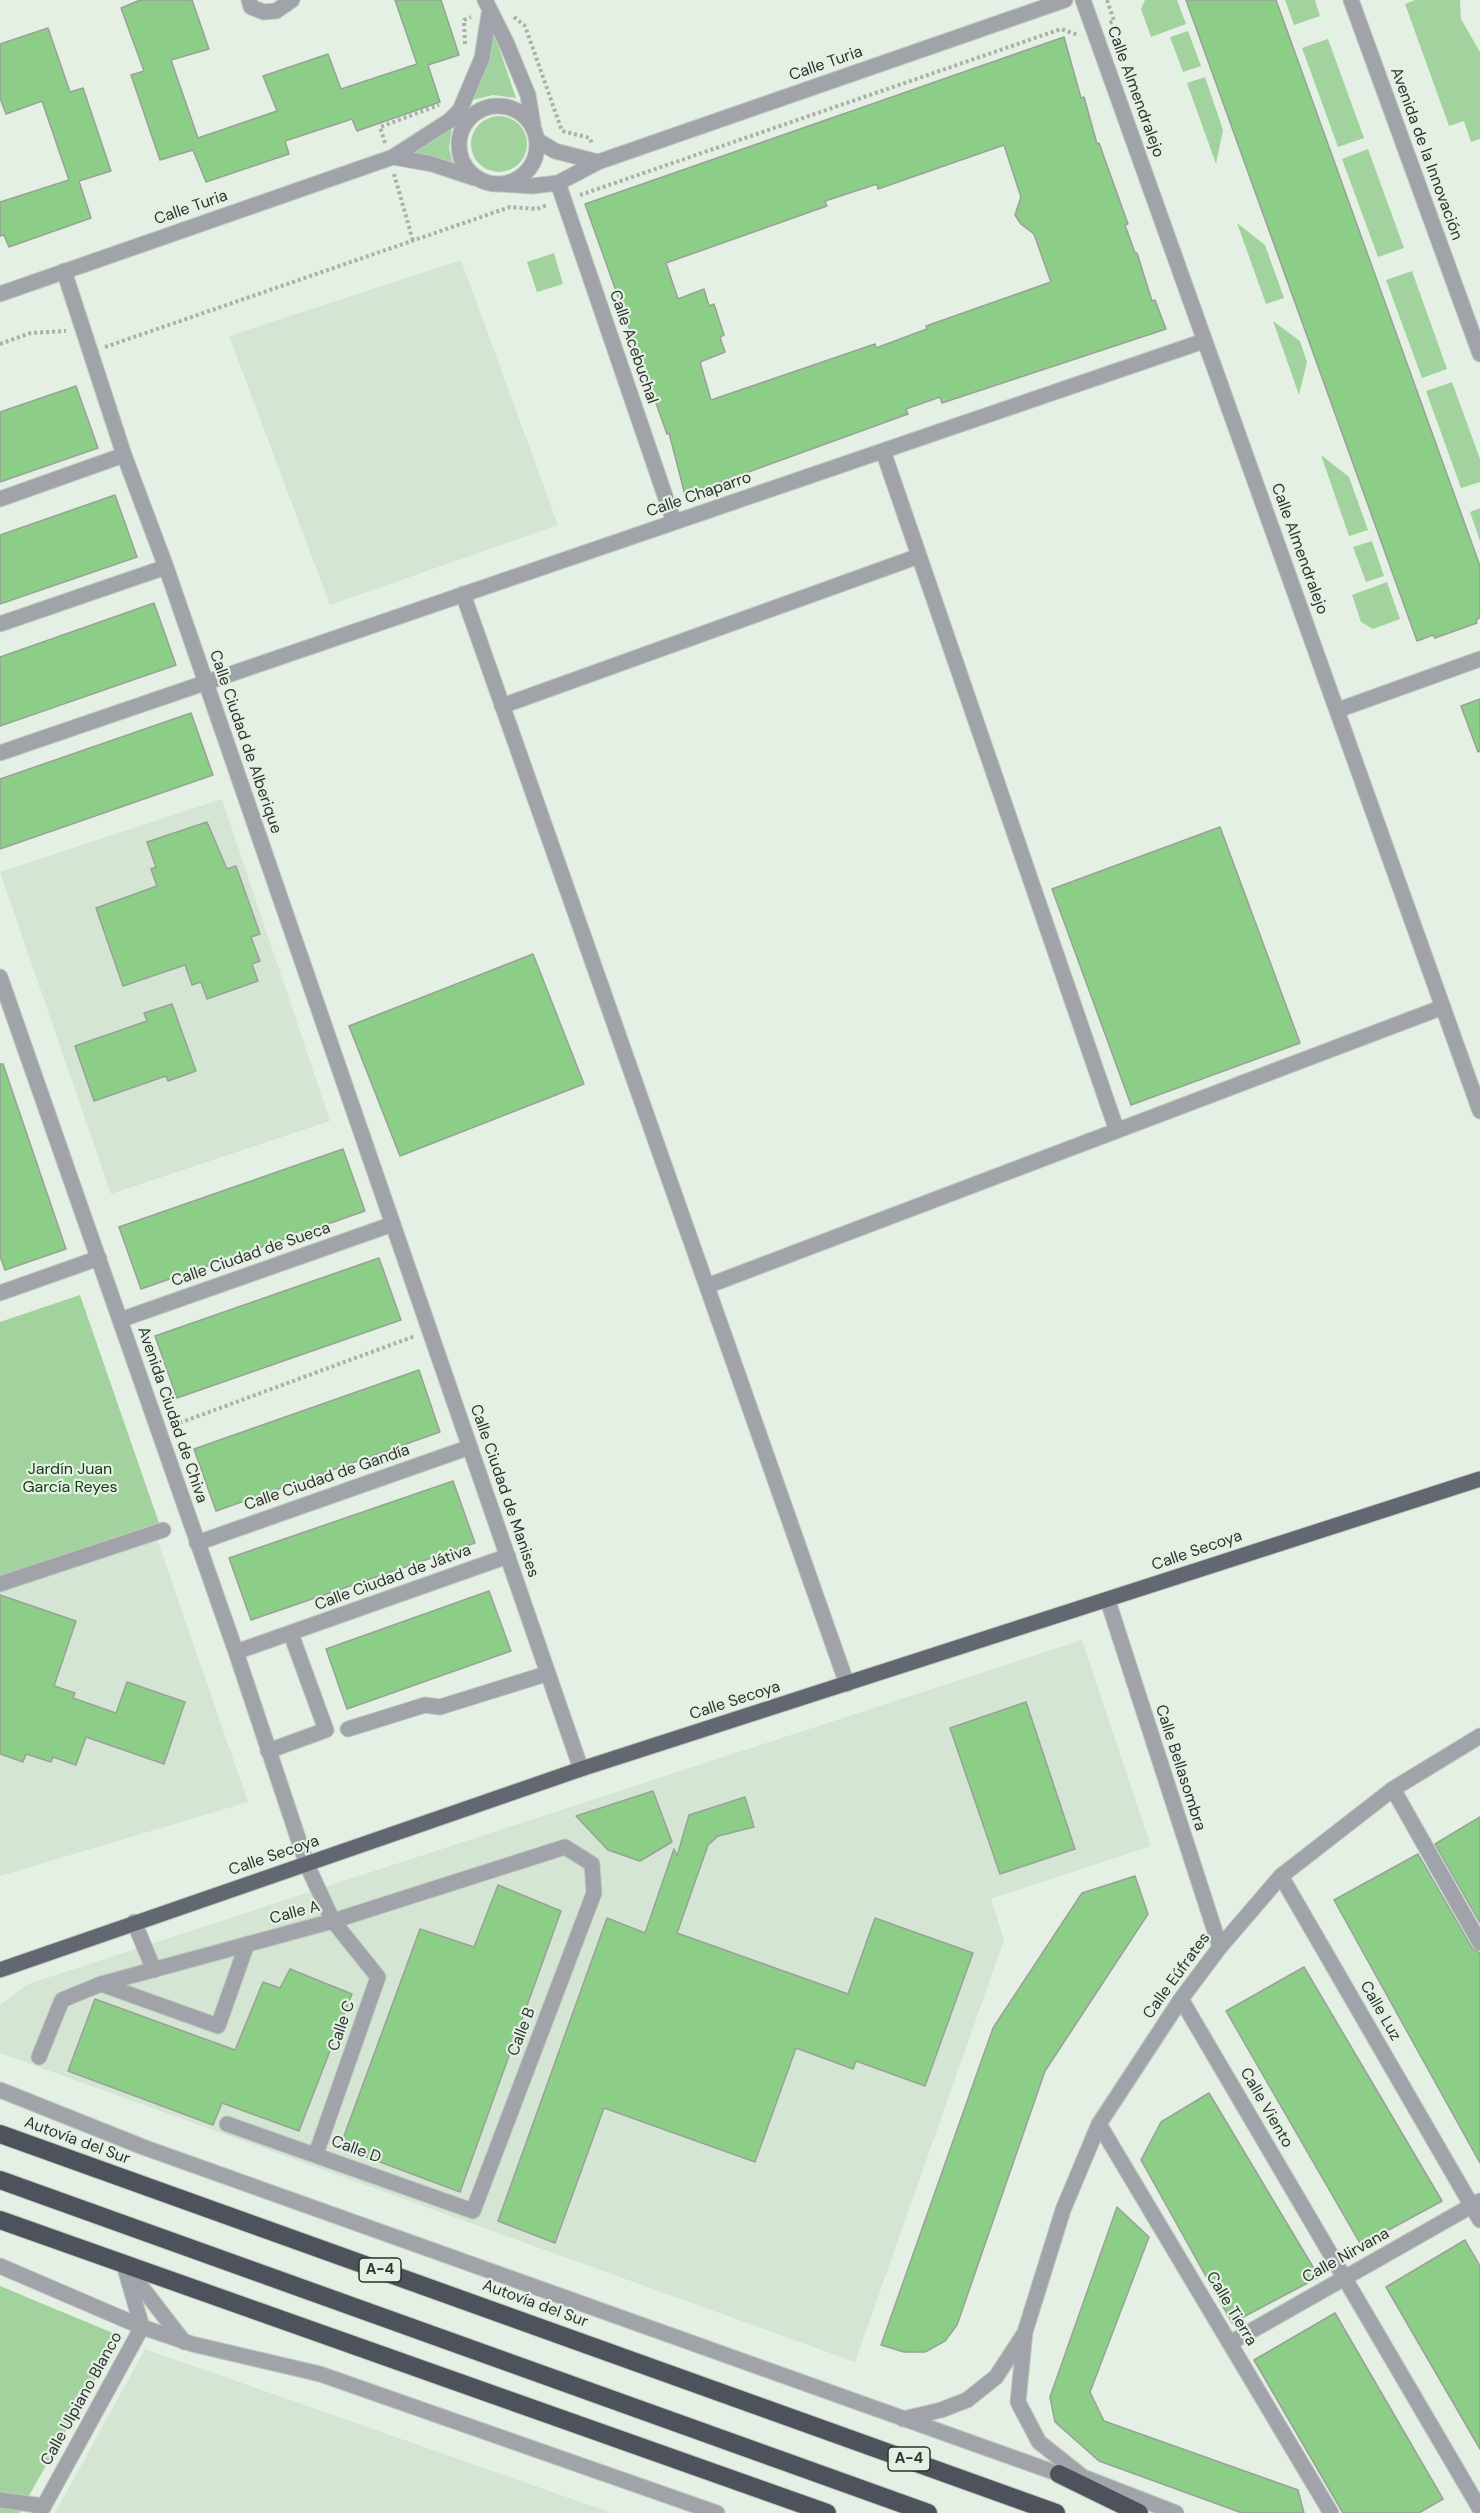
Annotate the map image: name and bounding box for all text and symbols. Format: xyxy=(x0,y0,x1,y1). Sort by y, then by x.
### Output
street label: Calle Almendralejo xyxy=(1102,24,1168,160)
street label: Calle Turia xyxy=(787,42,865,86)
street label: Avenida de la Innovación xyxy=(1386,65,1466,243)
street label: Calle Turia xyxy=(152,186,230,230)
street label: Calle Acebuchal xyxy=(605,288,661,406)
street label: Calle Chaparro xyxy=(644,468,754,522)
street label: Calle Almendralejo xyxy=(1266,481,1332,617)
street label: Calle Ciudad de Alberique xyxy=(205,648,285,836)
street label: Calle Ciudad de Sueca xyxy=(169,1219,333,1291)
street label: Avenida Ciudad de Chiva xyxy=(133,1324,211,1506)
street label: Calle Ciudad de Manises xyxy=(465,1402,543,1580)
street label: Calle Ciudad de Gandía xyxy=(242,1441,412,1515)
park label: Jardín Juan García Reyes xyxy=(22,1460,118,1498)
street label: Calle Secoya xyxy=(1149,1527,1245,1575)
street label: Calle Ciudad de Játiva xyxy=(312,1541,474,1615)
street label: Calle Secoya xyxy=(687,1677,783,1725)
street label: Calle Bellasombra xyxy=(1151,1702,1209,1834)
street label: Calle Secoya xyxy=(226,1832,322,1880)
street label: Calle A xyxy=(268,1897,322,1929)
street label: Calle Eúfrates xyxy=(1139,1929,1215,2023)
street label: Calle Luz xyxy=(1355,1978,1405,2044)
street label: Calle C xyxy=(324,1998,360,2054)
street label: Calle B xyxy=(504,2005,540,2059)
street label: Calle Viento xyxy=(1235,2065,1297,2151)
street label: Autovía del Sur xyxy=(22,2113,132,2169)
street label: Calle D xyxy=(328,2132,384,2168)
street label: Calle Nirvana xyxy=(1299,2224,1393,2288)
road number: A-4 xyxy=(359,2258,401,2282)
street label: Calle Tierra xyxy=(1201,2268,1261,2350)
street label: Autovía del Sur xyxy=(480,2276,590,2332)
street label: Calle Ulpiano Blanco xyxy=(37,2329,127,2469)
road number: A-4 xyxy=(888,2447,930,2471)

